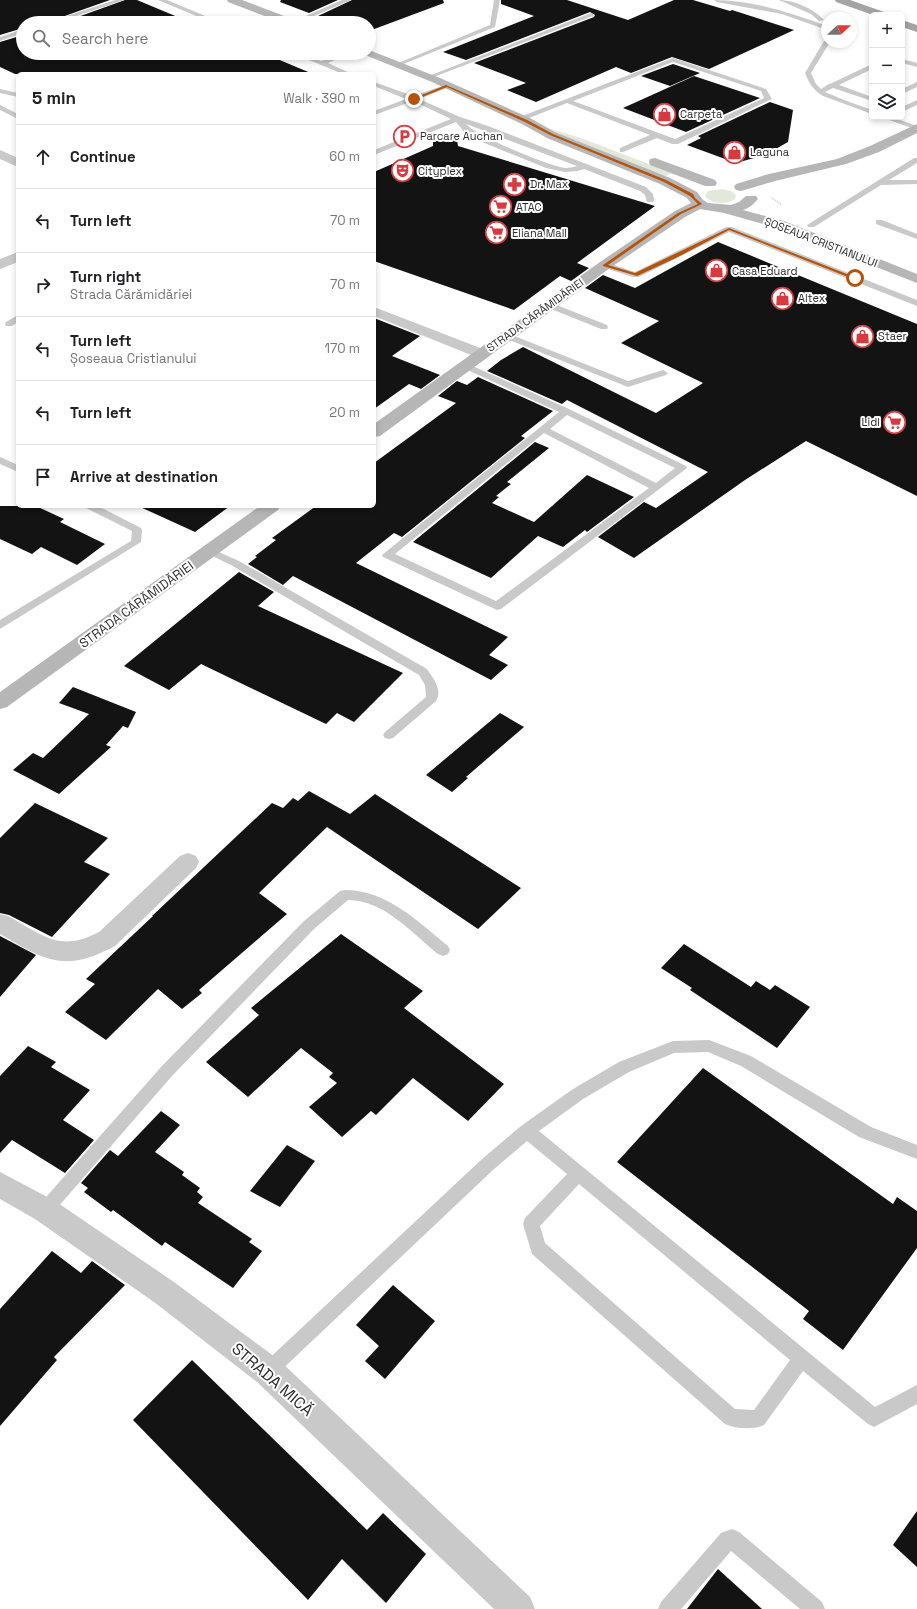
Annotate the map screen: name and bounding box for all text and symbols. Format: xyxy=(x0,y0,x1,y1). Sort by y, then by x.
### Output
north arrow xyxy=(821,12,857,48)
map controls xyxy=(869,12,905,120)
button: + xyxy=(869,12,905,48)
search box xyxy=(16,16,376,60)
icon: search xyxy=(30,27,52,49)
text: Search here xyxy=(62,29,148,48)
button: − xyxy=(869,48,905,84)
button: layers xyxy=(869,84,905,120)
text: 5 min xyxy=(32,87,76,109)
text: Walk · 390 m xyxy=(283,90,360,107)
route end xyxy=(405,90,423,108)
shop icon: Carpeta xyxy=(652,101,678,127)
place label: Carpeta xyxy=(680,107,723,121)
parking icon: Parcare Auchan xyxy=(391,123,417,149)
place label: Parcare Auchan xyxy=(420,129,503,143)
shop icon: Laguna xyxy=(721,139,747,165)
place label: Laguna xyxy=(750,145,790,159)
icon: ahead xyxy=(32,146,54,168)
text: Continue xyxy=(70,147,136,166)
text: 60 m xyxy=(329,148,360,165)
theatre icon: Cityplex xyxy=(390,158,416,184)
place label: Cityplex xyxy=(418,164,462,178)
pharmacy icon: Dr. Max xyxy=(502,171,528,197)
place label: Dr. Max xyxy=(530,177,569,191)
supermarket icon: ATAC xyxy=(487,194,513,220)
place label: ATAC xyxy=(516,200,542,214)
icon: left xyxy=(32,210,54,232)
text: Turn left xyxy=(70,211,132,230)
text: 70 m xyxy=(330,212,360,229)
street label: ȘOSEAUA CRISTIANULUI xyxy=(762,214,880,270)
supermarket icon: Eliana Mall xyxy=(483,220,509,246)
place label: Eliana Mall xyxy=(512,226,567,240)
shop icon: Casa Eduard xyxy=(703,258,729,284)
place label: Casa Eduard xyxy=(732,264,798,278)
text: Turn right xyxy=(70,267,141,286)
route start xyxy=(846,269,864,287)
icon: right xyxy=(32,274,54,296)
street label: STRADA CĂRĂMIDĂRIEI xyxy=(484,275,586,355)
text: 70 m xyxy=(330,276,360,293)
shop icon: Altex xyxy=(770,285,796,311)
text: Strada Cărămidăriei xyxy=(70,286,192,303)
place label: Altex xyxy=(798,291,826,305)
shop icon: Staer xyxy=(849,323,875,349)
place label: Staer xyxy=(878,329,907,343)
text: Turn left xyxy=(70,331,132,350)
icon: left xyxy=(32,338,54,360)
text: 170 m xyxy=(324,340,360,357)
text: Șoseaua Cristianului xyxy=(70,350,197,367)
icon: left xyxy=(32,402,54,424)
text: Turn left xyxy=(70,403,132,422)
text: 20 m xyxy=(329,404,360,421)
supermarket icon: Lidl xyxy=(882,409,908,435)
place label: Lidl xyxy=(862,415,880,429)
icon: arrive xyxy=(32,466,54,488)
text: Arrive at destination xyxy=(70,467,218,486)
street label: STRADA CĂRĂMIDĂRIEI xyxy=(76,557,197,652)
street label: STRADA MICĂ xyxy=(228,1338,318,1421)

